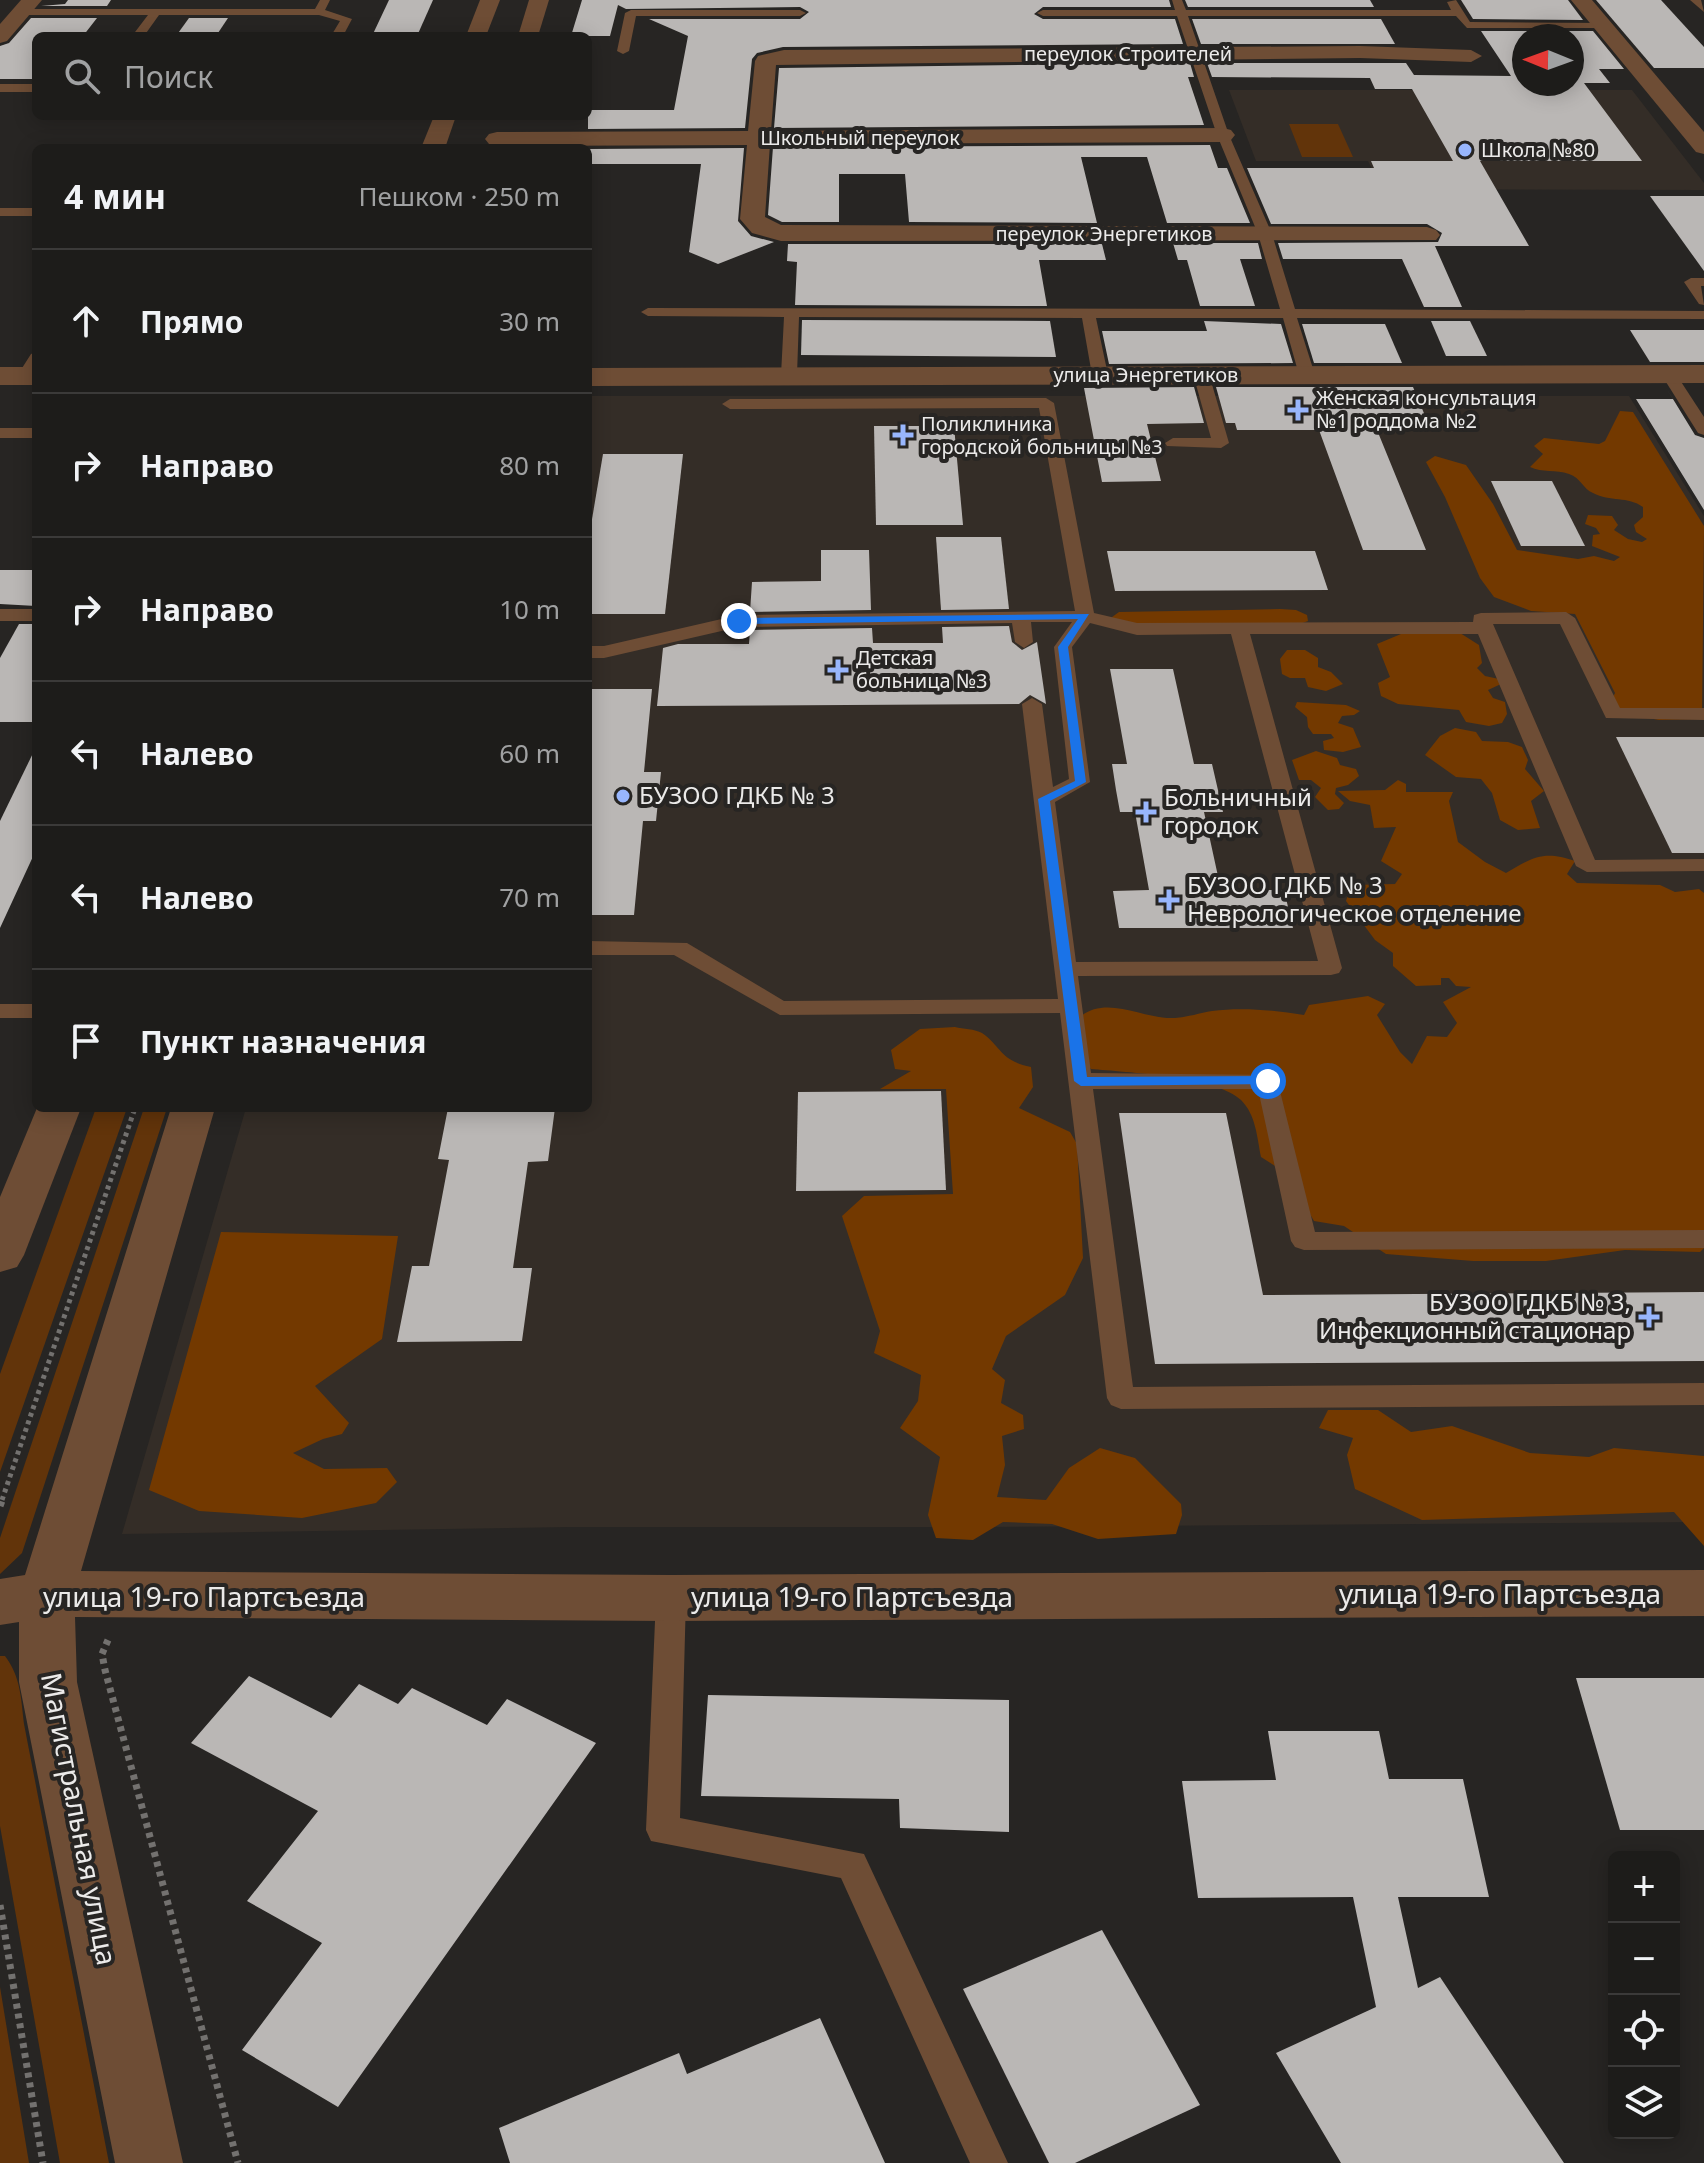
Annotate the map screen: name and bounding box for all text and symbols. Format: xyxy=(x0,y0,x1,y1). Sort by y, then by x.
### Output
north arrow xyxy=(1512,24,1584,96)
search box xyxy=(32,32,592,120)
street label: переулок Строителей xyxy=(1024,40,1232,67)
icon: search xyxy=(60,54,104,98)
text: Поиск xyxy=(124,56,213,97)
street label: Школьный переулок xyxy=(760,124,960,151)
place label: Школа №80 xyxy=(1481,136,1595,163)
marker: Школа №80 xyxy=(1456,141,1474,159)
text: 4 мин xyxy=(64,173,166,219)
text: Пешком · 250 m xyxy=(358,178,560,214)
street label: переулок Энергетиков xyxy=(995,220,1213,247)
icon: ahead xyxy=(64,299,108,343)
text: Прямо xyxy=(140,301,244,342)
text: 30 m xyxy=(499,303,560,339)
street label: улица Энергетиков xyxy=(1054,361,1238,388)
place label: Женская консультация №1 роддома №2 xyxy=(1316,384,1536,434)
marker: Женская консультация №1 роддома №2 xyxy=(1287,399,1309,421)
place label: Поликлиника городской больницы №3 xyxy=(921,410,1163,460)
marker: Поликлиника городской больницы №3 xyxy=(892,424,914,446)
icon: right xyxy=(64,443,108,487)
text: Направо xyxy=(140,445,274,486)
text: 80 m xyxy=(499,447,560,483)
icon: right xyxy=(64,587,108,631)
text: Направо xyxy=(140,589,274,630)
text: 10 m xyxy=(499,591,560,627)
route end xyxy=(721,603,757,639)
place label: Детская больница №3 xyxy=(856,644,988,694)
marker: Детская больница №3 xyxy=(827,659,849,681)
icon: left xyxy=(64,731,108,775)
text: Налево xyxy=(140,733,254,774)
text: 60 m xyxy=(499,735,560,771)
place label: БУЗОО ГДКБ № 3 xyxy=(639,778,835,811)
place label: Больничный городок xyxy=(1164,780,1312,841)
marker: БУЗОО ГДКБ № 3 xyxy=(614,787,632,805)
marker: Больничный городок xyxy=(1135,801,1157,823)
place label: БУЗОО ГДКБ № 3 Неврологическое отделение xyxy=(1187,868,1522,929)
icon: left xyxy=(64,875,108,919)
text: Налево xyxy=(140,877,254,918)
text: 70 m xyxy=(499,879,560,915)
marker: БУЗОО ГДКБ № 3 Неврологическое отделение xyxy=(1158,889,1180,911)
icon: arrive xyxy=(64,1019,108,1063)
text: Пункт назначения xyxy=(140,1021,426,1062)
route start xyxy=(1250,1063,1286,1099)
place label: БУЗОО ГДКБ № 3, Инфекционный стационар xyxy=(1319,1285,1631,1346)
marker: БУЗОО ГДКБ № 3, Инфекционный стационар xyxy=(1638,1306,1660,1328)
street label: улица 19-го Партсъезда xyxy=(1339,1574,1661,1612)
street label: улица 19-го Партсъезда xyxy=(43,1577,365,1615)
street label: улица 19-го Партсъезда xyxy=(691,1577,1013,1615)
street label: Магистральная улица xyxy=(33,1669,127,1968)
map controls xyxy=(1608,1851,1680,2139)
button: + xyxy=(1608,1851,1680,1923)
button: − xyxy=(1608,1923,1680,1995)
button: locate xyxy=(1608,1995,1680,2067)
button: layers xyxy=(1608,2067,1680,2139)

